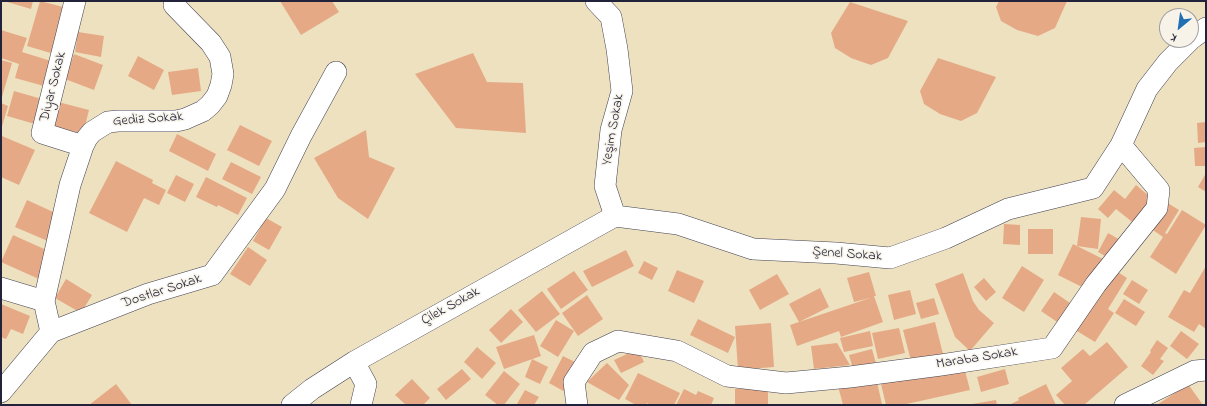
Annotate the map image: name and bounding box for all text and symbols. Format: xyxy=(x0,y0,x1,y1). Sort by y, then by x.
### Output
north arrow xyxy=(1159,8,1199,48)
text: K xyxy=(1167,29,1180,46)
street label: Diyar Sokak xyxy=(37,50,71,124)
street label: Yeşim Sokak xyxy=(599,93,629,167)
street label: Gediz Sokak xyxy=(112,109,184,131)
street label: Şenel Sokak xyxy=(812,244,882,266)
street label: Dostlar Sokak xyxy=(120,271,204,313)
street label: Çilek Sokak xyxy=(419,284,483,330)
street label: Maraba Sokak xyxy=(935,344,1019,374)

